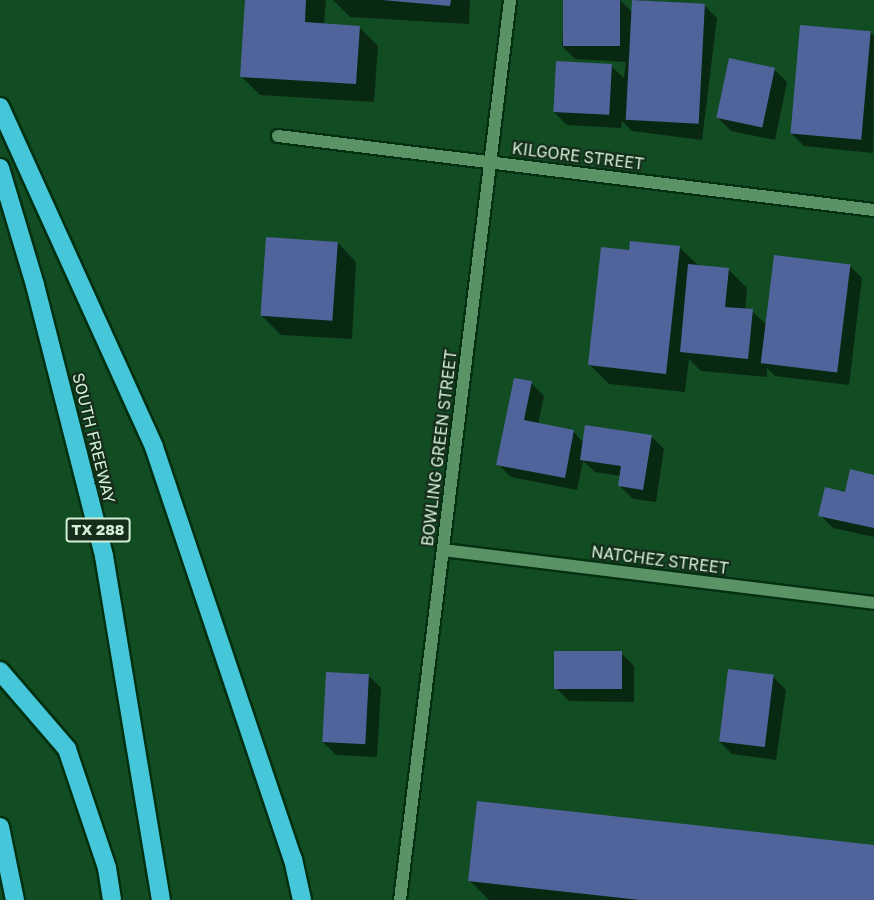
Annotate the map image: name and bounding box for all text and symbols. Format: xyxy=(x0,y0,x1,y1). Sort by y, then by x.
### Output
street label: KILGORE STREET xyxy=(511,138,645,174)
street label: BOWLING GREEN STREET xyxy=(417,349,461,547)
street label: SOUTH FREEWAY xyxy=(69,371,119,505)
road number: TX 288 xyxy=(65,518,131,542)
street label: NATCHEZ STREET xyxy=(590,542,730,578)

